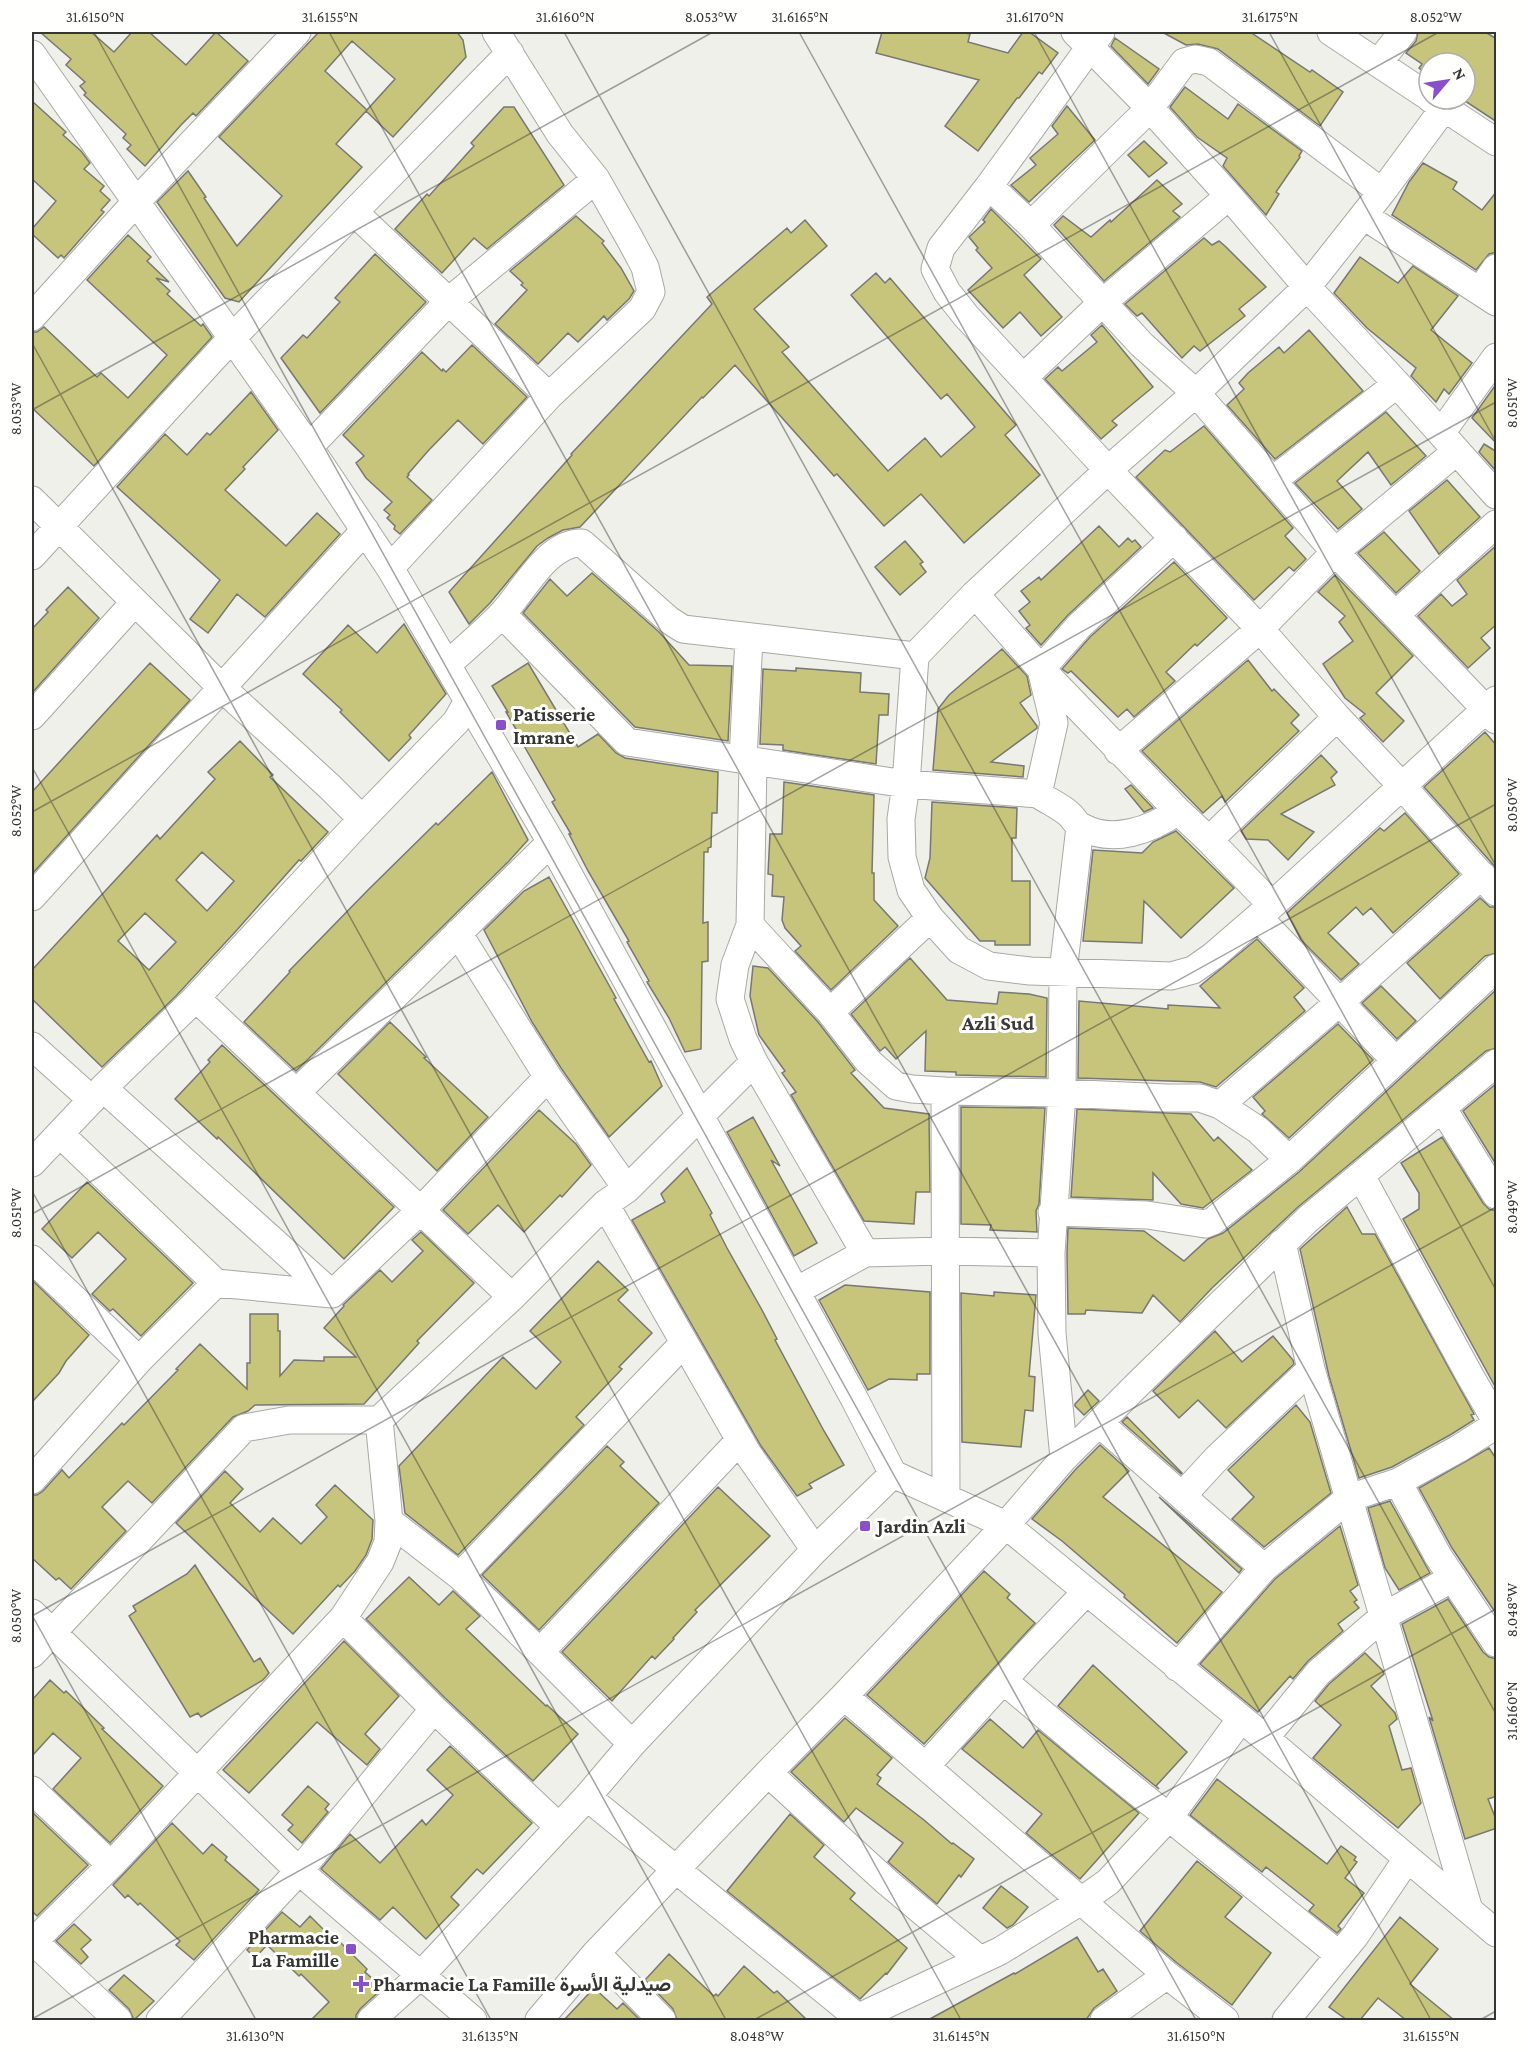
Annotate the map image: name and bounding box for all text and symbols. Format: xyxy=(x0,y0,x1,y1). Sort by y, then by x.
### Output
text: 31.6150°N xyxy=(66,9,124,25)
text: 31.6155°N xyxy=(301,9,359,25)
text: 31.6160°N xyxy=(535,9,595,25)
text: 8.053°W xyxy=(685,9,737,25)
text: 31.6165°N xyxy=(771,9,829,25)
text: 31.6170°N xyxy=(1006,9,1064,25)
text: 31.6175°N xyxy=(1242,9,1299,25)
text: 8.052°W xyxy=(1410,9,1462,25)
north arrow xyxy=(1417,51,1477,111)
text: N xyxy=(1450,65,1470,83)
text: 8.051°W xyxy=(1504,378,1520,428)
text: 8.053°W xyxy=(8,383,24,435)
place label: Patisserie Imrane xyxy=(513,703,595,748)
marker: Patisserie Imrane xyxy=(494,718,508,732)
text: 8.050°W xyxy=(1504,778,1520,832)
text: 8.052°W xyxy=(8,785,24,837)
district label: Azli Sud xyxy=(961,1011,1035,1035)
text: 8.049°W xyxy=(1504,1180,1520,1234)
text: 8.051°W xyxy=(8,1188,24,1238)
place label: Jardin Azli xyxy=(875,1515,966,1537)
marker: Jardin Azli xyxy=(858,1519,872,1533)
text: 8.048°W xyxy=(1504,1583,1520,1637)
text: 8.050°W xyxy=(8,1589,24,1643)
text: 31.6160°N xyxy=(1504,1681,1520,1741)
place label: Pharmacie La Famille xyxy=(248,1926,339,1971)
marker: Pharmacie La Famille xyxy=(344,1942,358,1956)
place label: Pharmacie La Famille صيدلية الأسرة xyxy=(373,1973,671,1997)
marker: Pharmacie La Famille صيدلية الأسرة xyxy=(354,1977,368,1991)
text: 31.6130°N xyxy=(226,2028,284,2044)
text: 31.6135°N xyxy=(461,2028,519,2044)
text: 8.048°W xyxy=(730,2028,784,2044)
text: 31.6145°N xyxy=(932,2028,990,2044)
text: 31.6150°N xyxy=(1167,2028,1225,2044)
text: 31.6155°N xyxy=(1402,2028,1460,2044)

